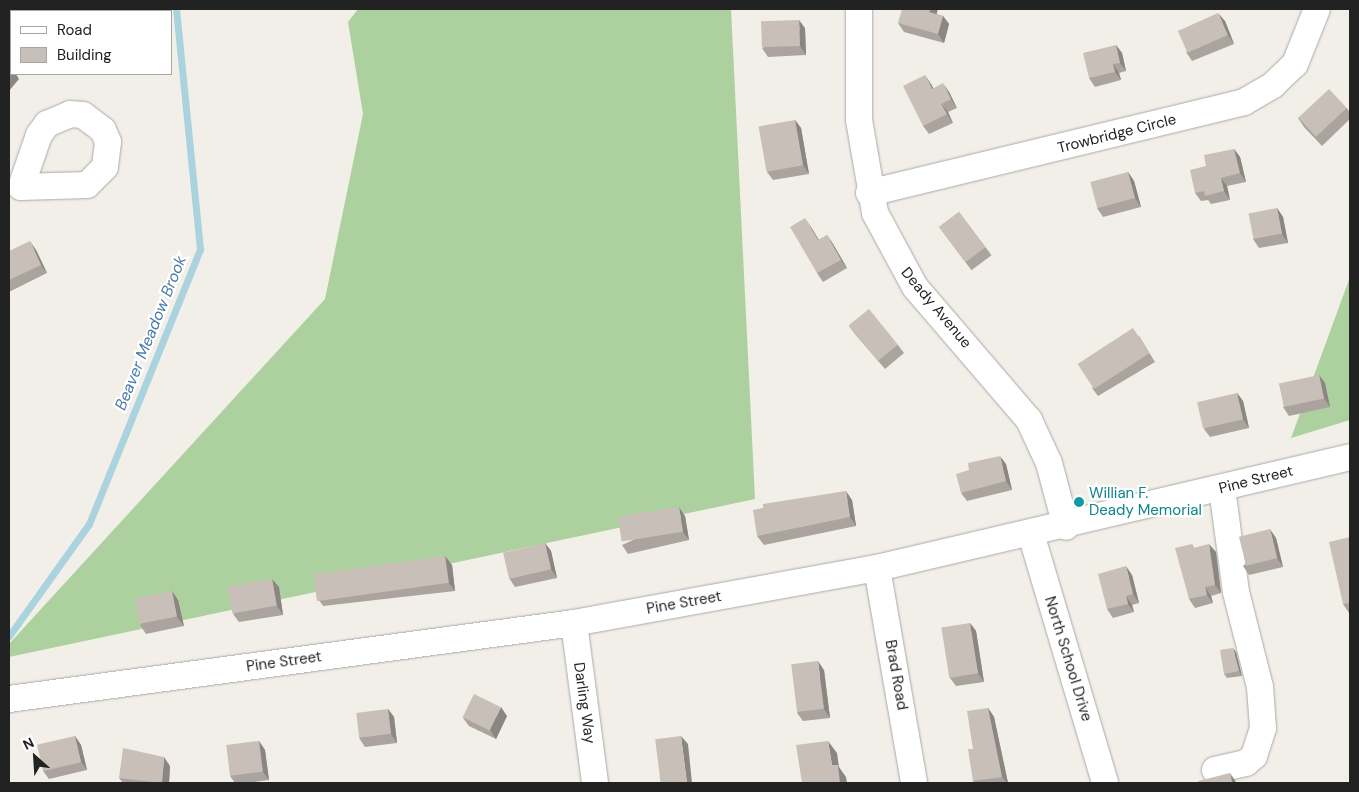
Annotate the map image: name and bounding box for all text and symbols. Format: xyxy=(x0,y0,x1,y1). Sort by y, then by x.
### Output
legend xyxy=(10,10,172,75)
text: Road xyxy=(57,20,92,40)
text: Building xyxy=(57,45,112,65)
street label: Trowbridge Circle xyxy=(1056,111,1178,157)
water label: Beaver Meadow Brook xyxy=(111,253,191,413)
street label: Deady Avenue xyxy=(897,264,975,352)
street label: Pine Street xyxy=(1217,462,1295,498)
place label: Willian F. Deady Memorial xyxy=(1089,484,1202,519)
marker: Willian F. Deady Memorial xyxy=(1073,496,1085,508)
street label: Pine Street xyxy=(645,588,723,618)
street label: North School Drive xyxy=(1040,594,1096,724)
street label: Brad Road xyxy=(881,638,911,712)
street label: Pine Street xyxy=(245,648,323,676)
street label: Darling Way xyxy=(569,661,599,745)
north arrow xyxy=(10,732,60,782)
text: N xyxy=(20,733,37,754)

